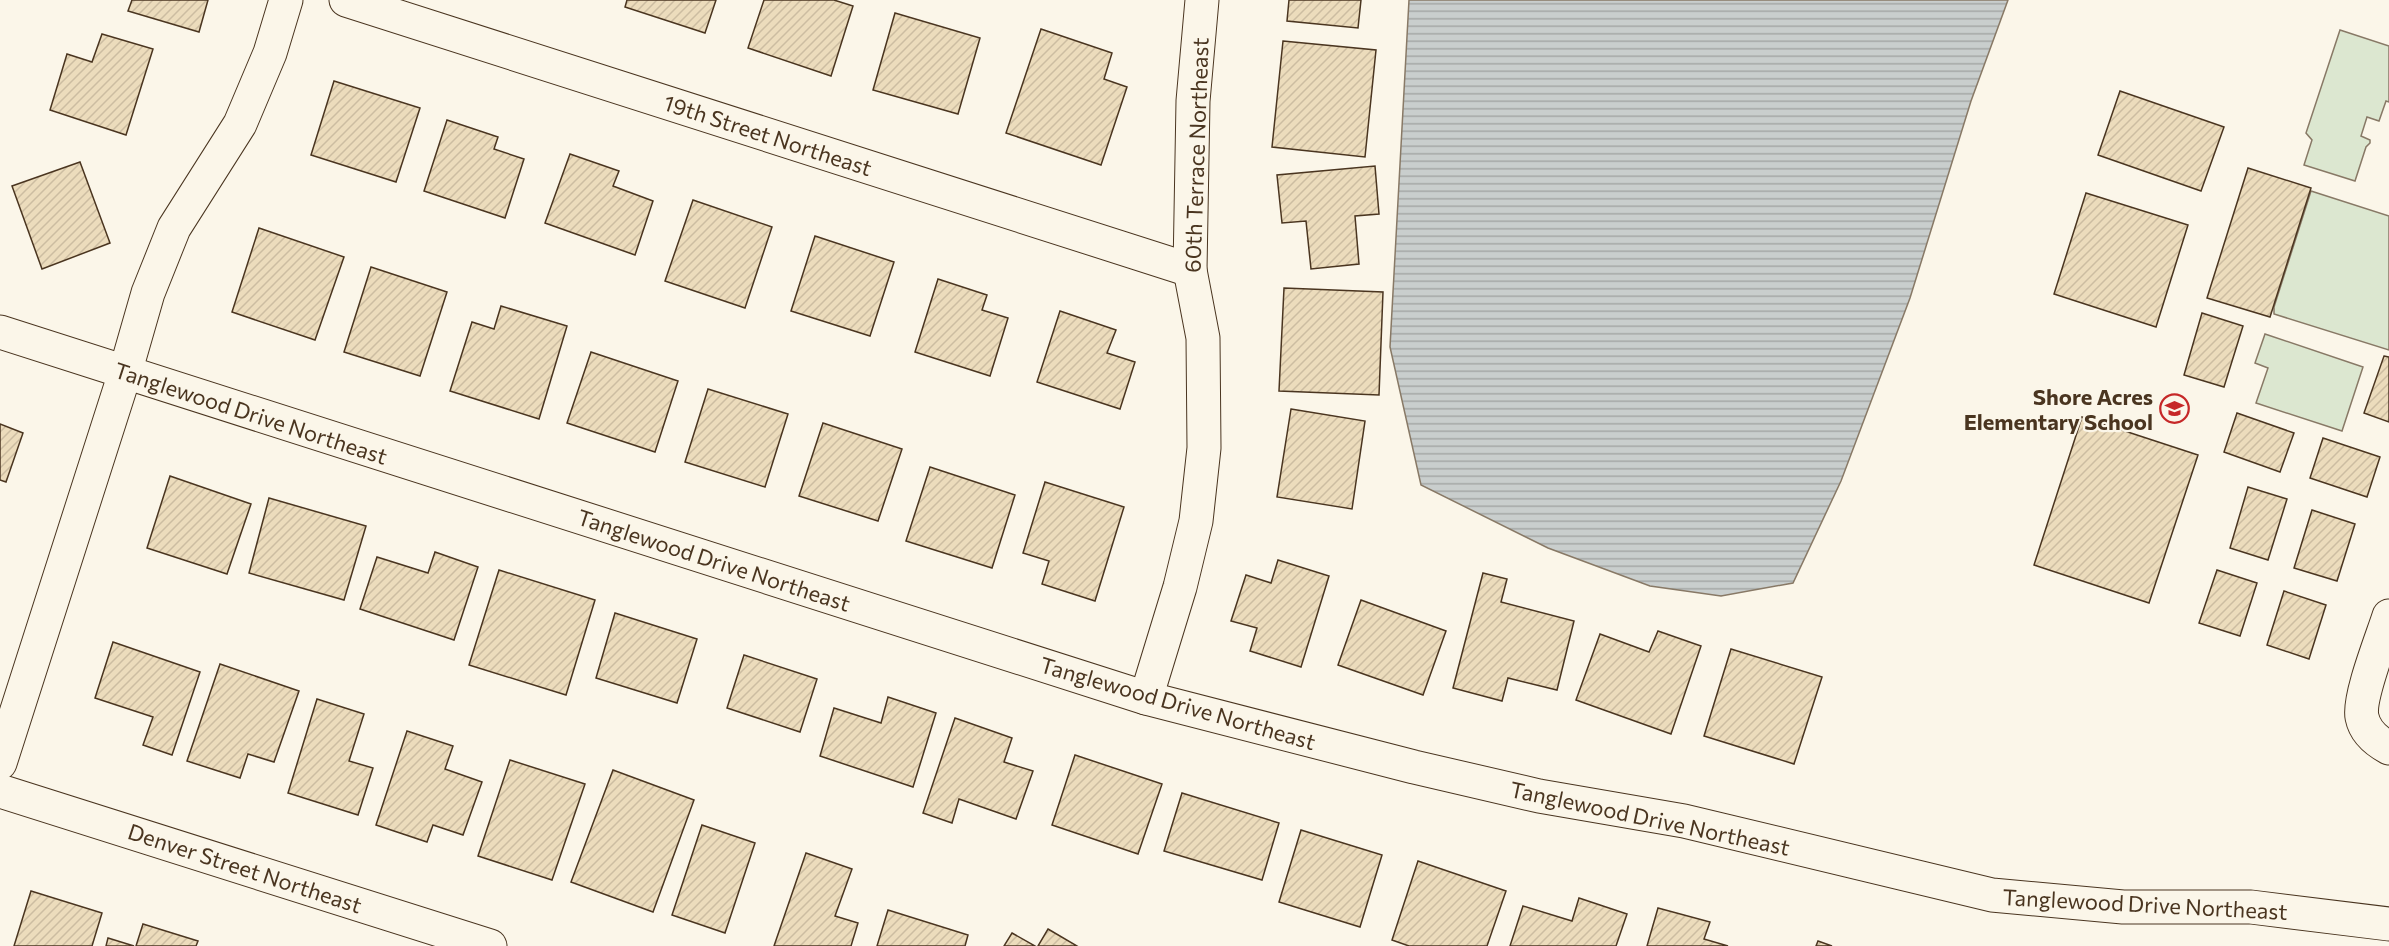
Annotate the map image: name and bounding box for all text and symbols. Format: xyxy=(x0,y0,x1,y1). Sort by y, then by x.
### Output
street label: 60th Terrace Northeast xyxy=(1178,37,1214,273)
street label: 19th Street Northeast xyxy=(661,89,875,181)
street label: Tanglewood Drive Northeast xyxy=(111,356,391,470)
place label: Shore Acres Elementary School xyxy=(1964,383,2153,435)
school or university icon: Shore Acres Elementary School xyxy=(2158,393,2190,425)
street label: Tanglewood Drive Northeast xyxy=(574,503,854,617)
street label: Tanglewood Drive Northeast xyxy=(1037,651,1319,755)
street label: Tanglewood Drive Northeast xyxy=(1508,775,1792,861)
street label: Denver Street Northeast xyxy=(125,817,365,919)
street label: Tanglewood Drive Northeast xyxy=(2002,883,2288,925)

